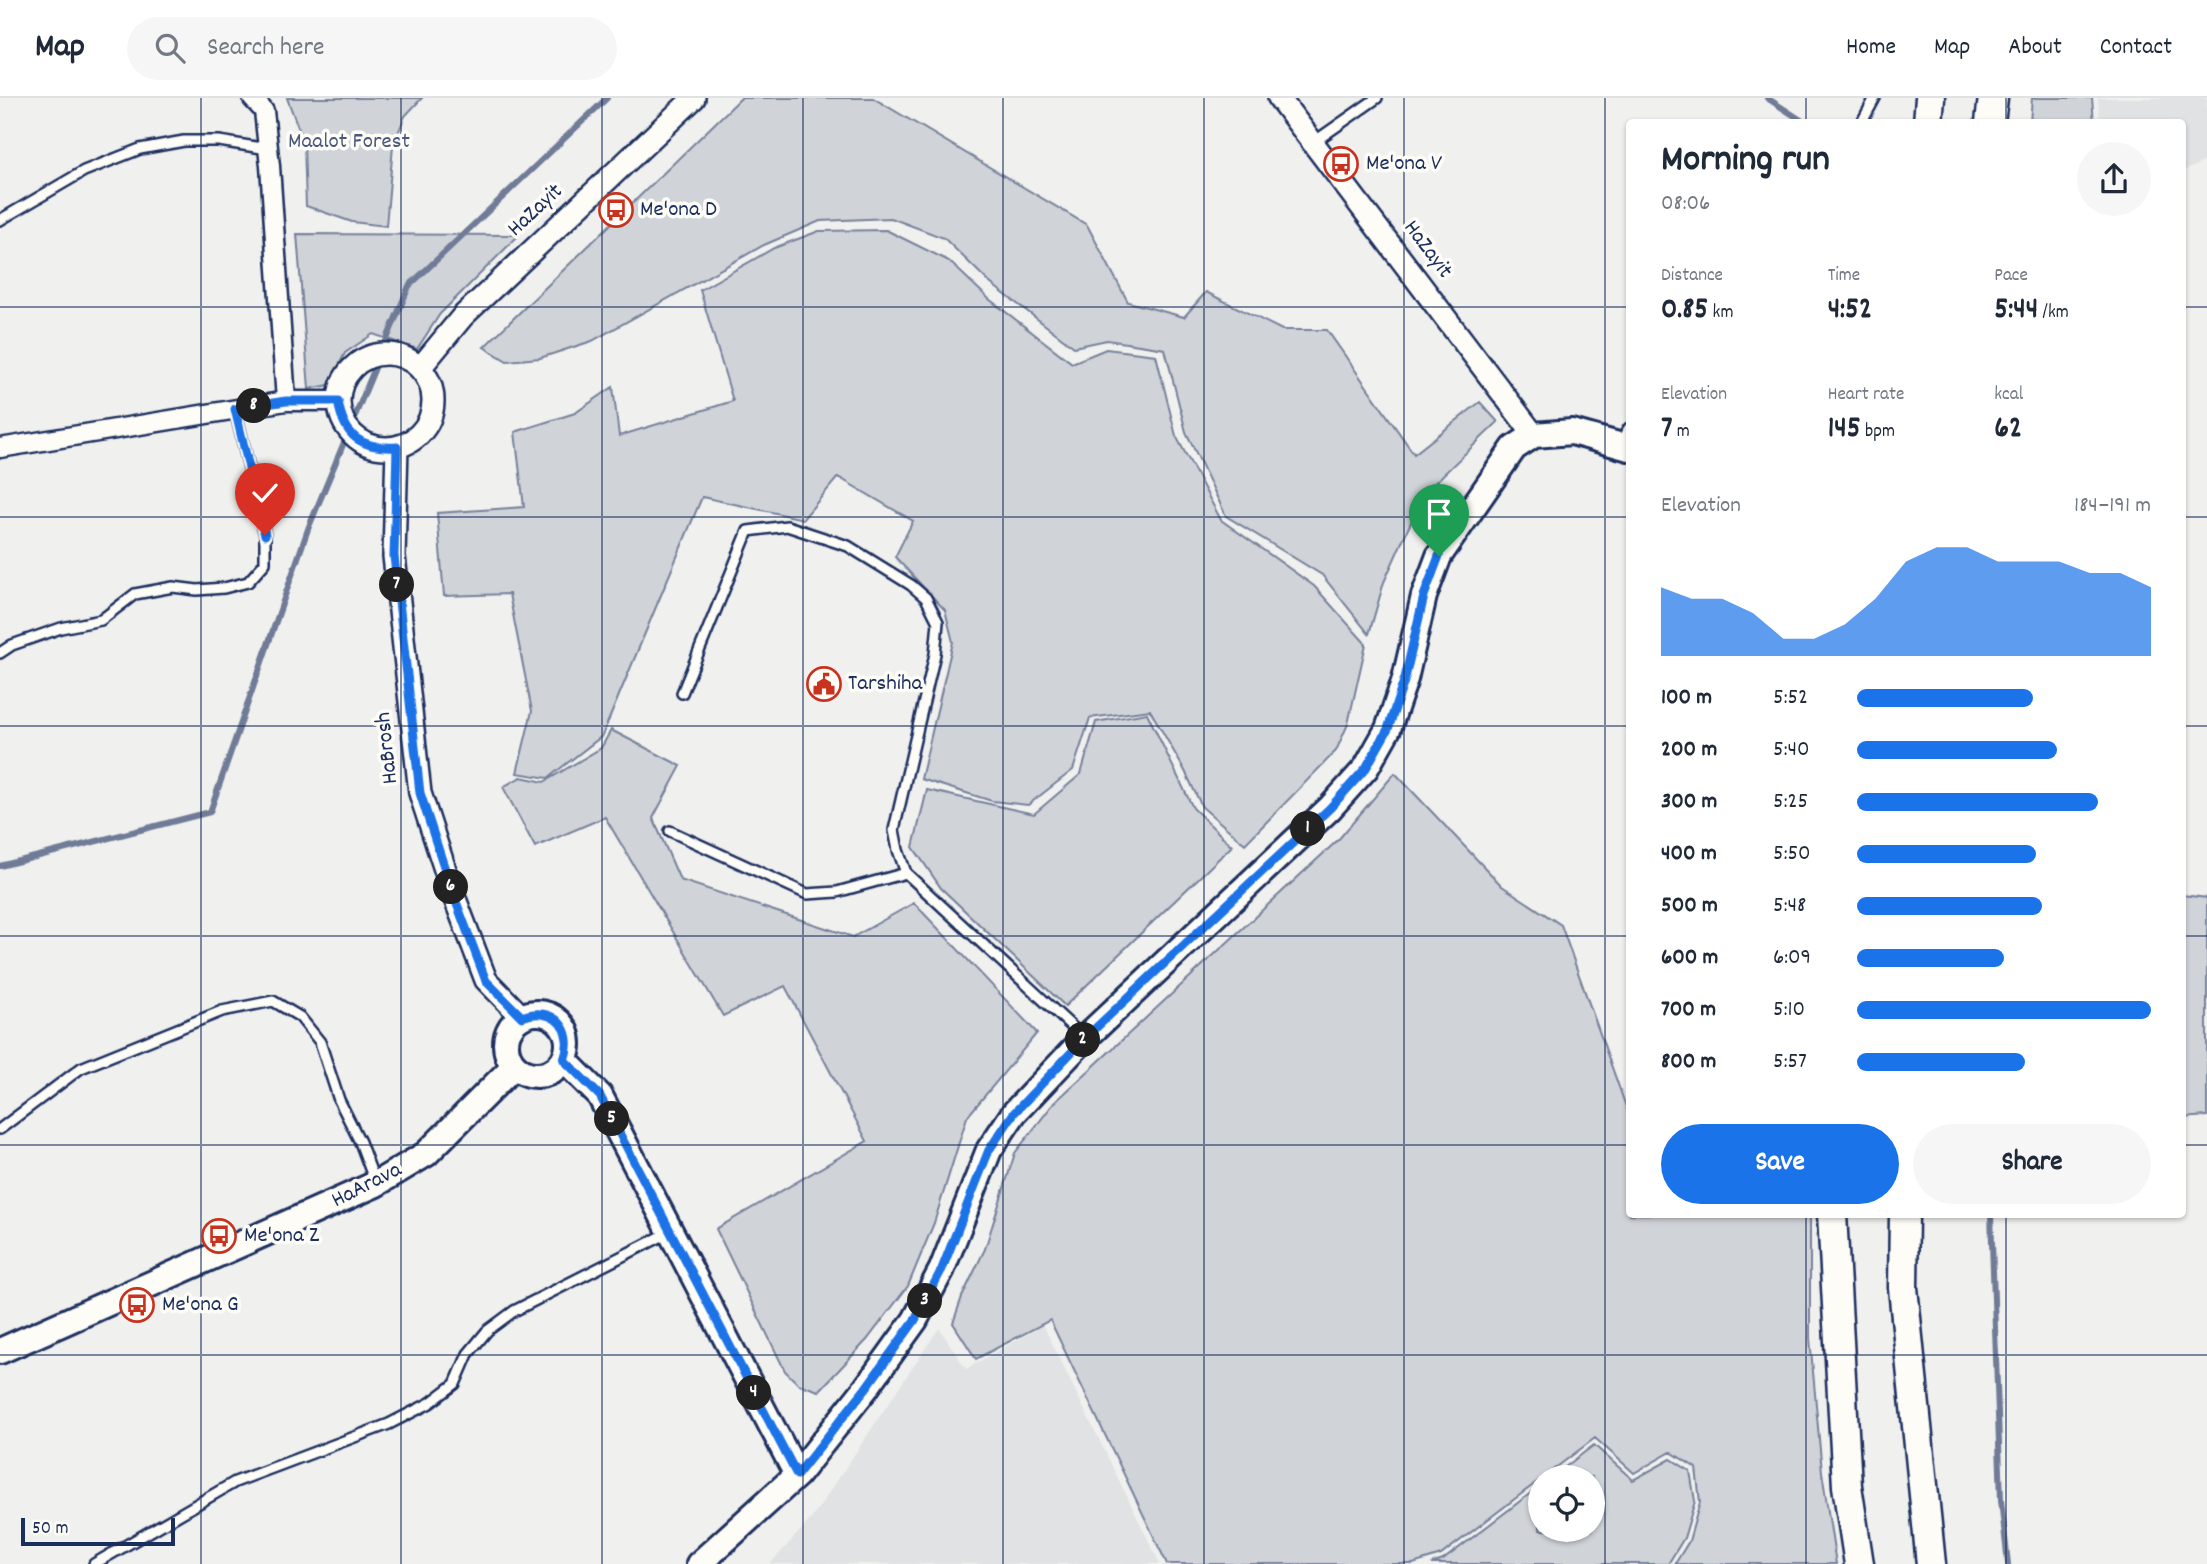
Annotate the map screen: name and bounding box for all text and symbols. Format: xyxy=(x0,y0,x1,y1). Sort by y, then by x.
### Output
search box xyxy=(127,17,617,80)
text: Map xyxy=(35,25,85,72)
icon: search xyxy=(151,29,189,67)
text: Search here xyxy=(207,30,325,67)
text: Home xyxy=(1846,31,1896,65)
text: Map xyxy=(1934,31,1970,65)
text: About xyxy=(2008,31,2062,65)
text: Contact xyxy=(2100,31,2172,65)
park label: Maalot Forest xyxy=(288,126,410,159)
text: Morning run xyxy=(1661,134,1830,189)
button: share xyxy=(2077,142,2151,216)
bus stop icon: Me'ona V xyxy=(1322,145,1360,183)
place label: Me'ona V xyxy=(1366,148,1442,181)
street label: HaZayit xyxy=(501,177,571,245)
text: 08:06 xyxy=(1661,188,1710,221)
bus stop icon: Me'ona D xyxy=(597,191,635,229)
place label: Me'ona D xyxy=(640,194,717,227)
street label: HaZayit xyxy=(1394,214,1460,286)
text: Distance xyxy=(1661,263,1723,290)
text: Time xyxy=(1828,263,1860,290)
text: Pace xyxy=(1994,263,2028,290)
text: 0.85 xyxy=(1661,290,1708,333)
text: 4:52 xyxy=(1828,290,1872,333)
text: 5:44 xyxy=(1994,290,2038,333)
text: km xyxy=(1708,300,1733,327)
text: /km xyxy=(2038,300,2069,327)
text: Elevation xyxy=(1661,382,1727,409)
text: Heart rate xyxy=(1828,382,1904,409)
text: kcal xyxy=(1994,382,2023,409)
pin: 8 xyxy=(236,388,272,424)
text: 8 xyxy=(250,392,257,419)
text: 7 xyxy=(1661,409,1673,452)
text: 145 xyxy=(1828,409,1861,452)
text: 62 xyxy=(1994,409,2022,452)
text: m xyxy=(1673,419,1690,446)
text: bpm xyxy=(1861,419,1895,446)
pin xyxy=(235,463,295,535)
icon: check xyxy=(246,474,284,512)
pin xyxy=(1409,484,1469,556)
text: Elevation xyxy=(1661,490,1741,523)
text: 184–191 m xyxy=(2074,490,2151,523)
icon: arrive xyxy=(1420,495,1458,533)
pin: 7 xyxy=(380,568,414,602)
text: 7 xyxy=(393,571,400,598)
public building icon: Tarshiha xyxy=(805,665,843,703)
place label: Tarshiha xyxy=(848,668,923,701)
text: 100 m xyxy=(1661,682,1712,715)
text: 5:52 xyxy=(1773,682,1808,715)
street label: HaBrosh xyxy=(368,710,408,786)
text: 200 m xyxy=(1661,734,1717,767)
text: 5:40 xyxy=(1773,734,1810,767)
text: 300 m xyxy=(1661,786,1717,819)
text: 5:25 xyxy=(1773,786,1808,819)
pin: 1 xyxy=(1290,812,1326,846)
text: 1 xyxy=(1305,815,1310,842)
text: 400 m xyxy=(1661,838,1717,871)
text: 5:50 xyxy=(1773,838,1811,871)
pin: 6 xyxy=(434,870,468,904)
text: 6 xyxy=(446,873,455,900)
text: 500 m xyxy=(1661,890,1718,923)
text: 5:48 xyxy=(1773,890,1806,923)
text: 600 m xyxy=(1661,942,1718,975)
text: 6:09 xyxy=(1773,942,1811,975)
text: 700 m xyxy=(1661,994,1716,1027)
text: 5:10 xyxy=(1773,994,1805,1027)
pin: 2 xyxy=(1066,1023,1100,1058)
text: 2 xyxy=(1078,1026,1087,1053)
text: 800 m xyxy=(1661,1046,1716,1079)
text: 5:57 xyxy=(1773,1046,1807,1079)
pin: 5 xyxy=(594,1102,630,1136)
text: 5 xyxy=(607,1105,616,1132)
button: Save xyxy=(1661,1124,1899,1204)
button: Share xyxy=(1913,1124,2151,1204)
street label: HaArava xyxy=(326,1154,409,1218)
bus stop icon: Me'ona Z xyxy=(200,1217,238,1255)
place label: Me'ona Z xyxy=(244,1220,320,1253)
pin: 3 xyxy=(908,1284,942,1318)
bus stop icon: Me'ona G xyxy=(118,1286,156,1324)
text: 3 xyxy=(920,1287,929,1314)
place label: Me'ona G xyxy=(162,1289,239,1322)
pin: 4 xyxy=(736,1376,772,1410)
text: 4 xyxy=(750,1379,757,1406)
map controls xyxy=(1528,1465,1605,1542)
button: locate xyxy=(1528,1465,1605,1542)
scale bar xyxy=(21,1515,175,1547)
text: 50 m xyxy=(32,1516,69,1543)

